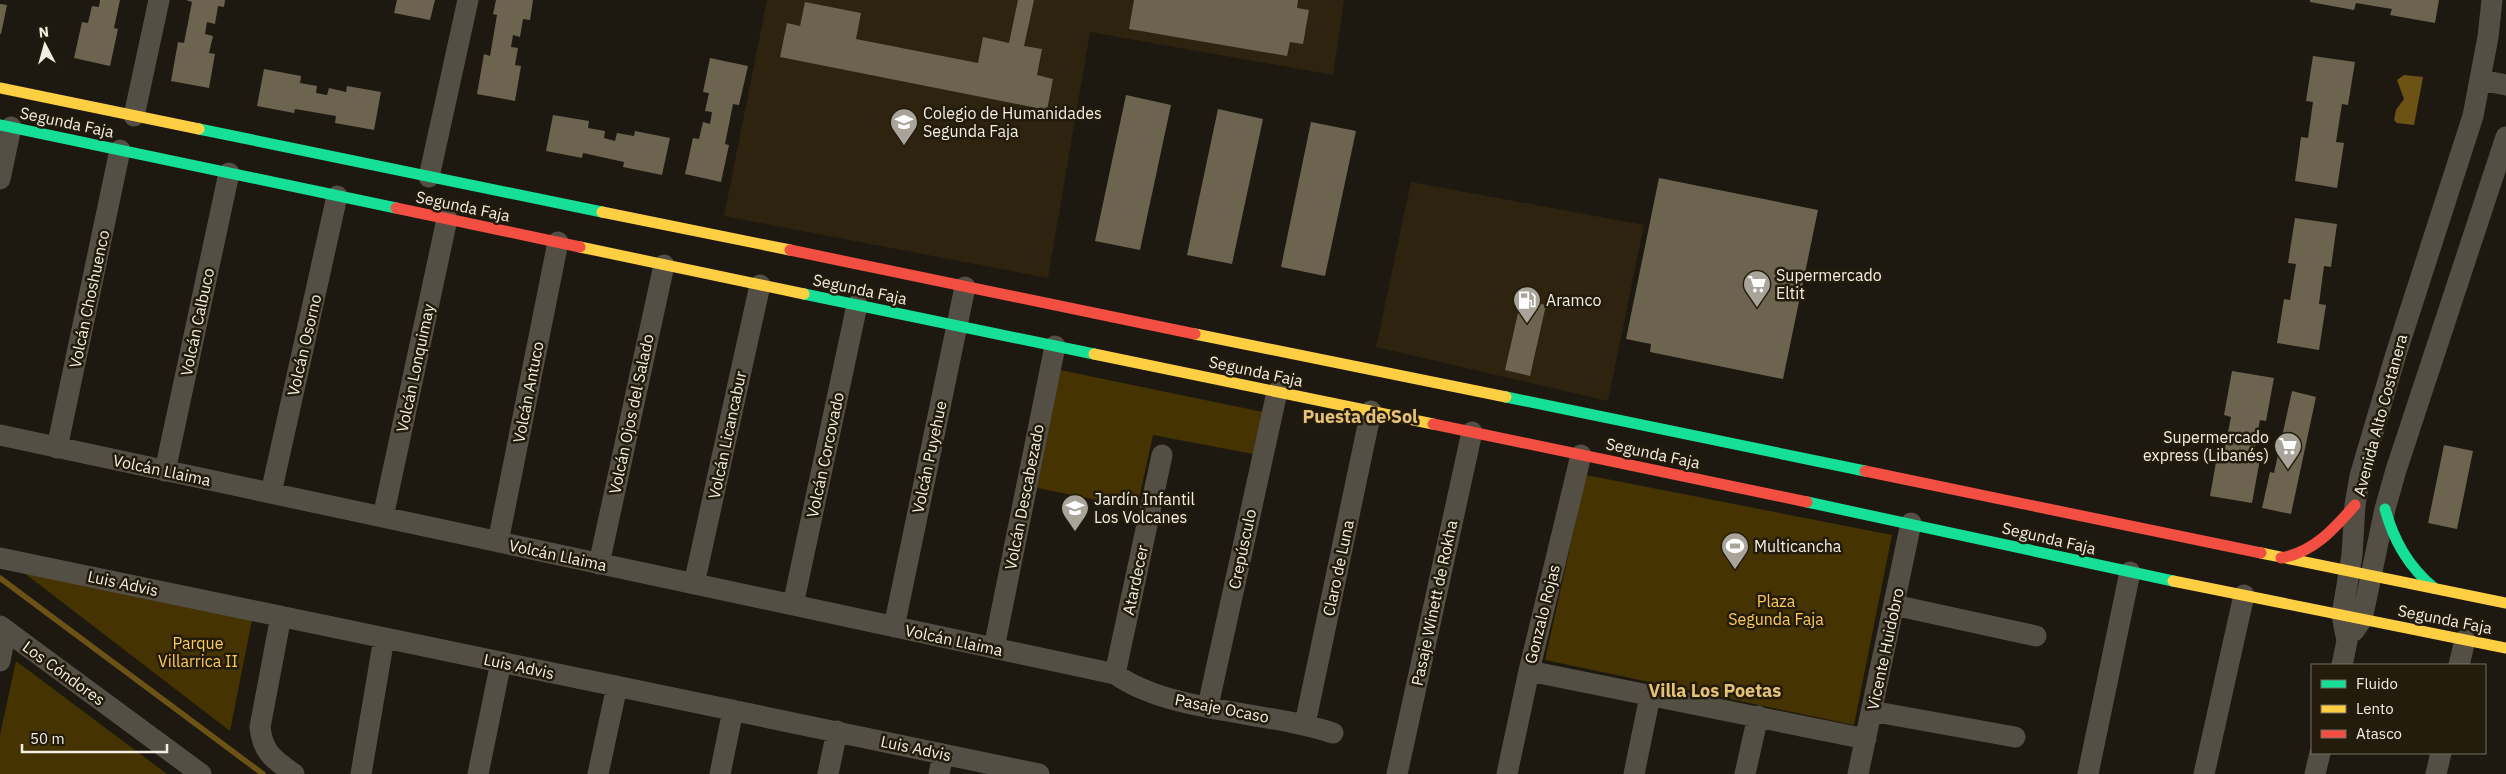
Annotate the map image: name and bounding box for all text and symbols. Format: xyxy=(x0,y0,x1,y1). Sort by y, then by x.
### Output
north arrow xyxy=(20,20,70,70)
text: N xyxy=(38,23,50,42)
street label: Segunda Faja xyxy=(18,102,116,142)
place label: Colegio de Humanidades Segunda Faja xyxy=(923,103,1102,141)
school or university icon: Colegio de Humanidades Segunda Faja xyxy=(889,107,919,146)
street label: Segunda Faja xyxy=(414,186,512,226)
street label: Volcán Choshuenco xyxy=(65,228,113,370)
place label: Supermercado Eltit xyxy=(1776,265,1882,303)
street label: Volcán Calbuco xyxy=(176,266,218,378)
street label: Segunda Faja xyxy=(811,269,909,309)
supermarket icon: Supermercado Eltit xyxy=(1742,269,1772,308)
fuel station icon: Aramco xyxy=(1512,285,1542,324)
place label: Aramco xyxy=(1546,290,1602,310)
street label: Volcán Osorno xyxy=(283,292,325,398)
street label: Volcán Lonquimay xyxy=(392,302,438,434)
street label: Avenida Alto Costanera xyxy=(2349,331,2411,498)
street label: Volcán Ojos del Salado xyxy=(604,332,658,496)
street label: Volcán Antuco xyxy=(508,340,548,444)
street label: Segunda Faja xyxy=(1207,351,1305,391)
street label: Volcán Licancabur xyxy=(704,369,750,501)
street label: Volcán Corcovado xyxy=(802,390,848,520)
street label: Volcán Puyehue xyxy=(907,399,951,515)
district label: Puesta de Sol xyxy=(1302,405,1418,428)
street label: Volcán Descabezado xyxy=(1000,422,1048,572)
place label: Supermercado express (Libanés) xyxy=(2143,427,2269,465)
supermarket icon: Supermercado express (Libanés) xyxy=(2273,431,2303,470)
street label: Segunda Faja xyxy=(1604,433,1702,473)
street label: Volcán Llaima xyxy=(111,450,213,490)
place label: Jardín Infantil Los Volcanes xyxy=(1094,489,1195,527)
school or university icon: Jardín Infantil Los Volcanes xyxy=(1060,493,1090,532)
street label: Crepúsculo xyxy=(1224,507,1260,591)
street label: Segunda Faja xyxy=(2000,517,2098,559)
street label: Claro de Luna xyxy=(1318,518,1358,618)
street label: Pasaje Winett de Rokha xyxy=(1407,518,1461,688)
sports icon: Multicancha xyxy=(1720,531,1750,570)
street label: Volcán Llaima xyxy=(507,535,609,575)
place label: Multicancha xyxy=(1754,536,1842,556)
street label: Atardecer xyxy=(1118,543,1152,617)
street label: Gonzalo Rojas xyxy=(1520,562,1564,666)
street label: Luis Advis xyxy=(86,566,160,600)
street label: Vicente Huidobro xyxy=(1862,586,1908,712)
park label: Plaza Segunda Faja xyxy=(1728,591,1824,629)
street label: Segunda Faja xyxy=(2396,600,2494,638)
street label: Volcán Llaima xyxy=(903,620,1005,660)
park label: Parque Villarrica II xyxy=(158,633,238,671)
street label: Los Cóndores xyxy=(19,636,109,710)
street label: Luis Advis xyxy=(482,649,556,683)
legend xyxy=(2311,664,2486,754)
text: Fluido xyxy=(2356,674,2398,693)
district label: Villa Los Poetas xyxy=(1649,679,1781,702)
street label: Pasaje Ocaso xyxy=(1173,689,1271,727)
text: Lento xyxy=(2356,699,2394,718)
scale bar xyxy=(22,722,168,754)
text: Atasco xyxy=(2356,724,2402,743)
text: 50 m xyxy=(30,729,65,748)
street label: Luis Advis xyxy=(879,731,953,765)

